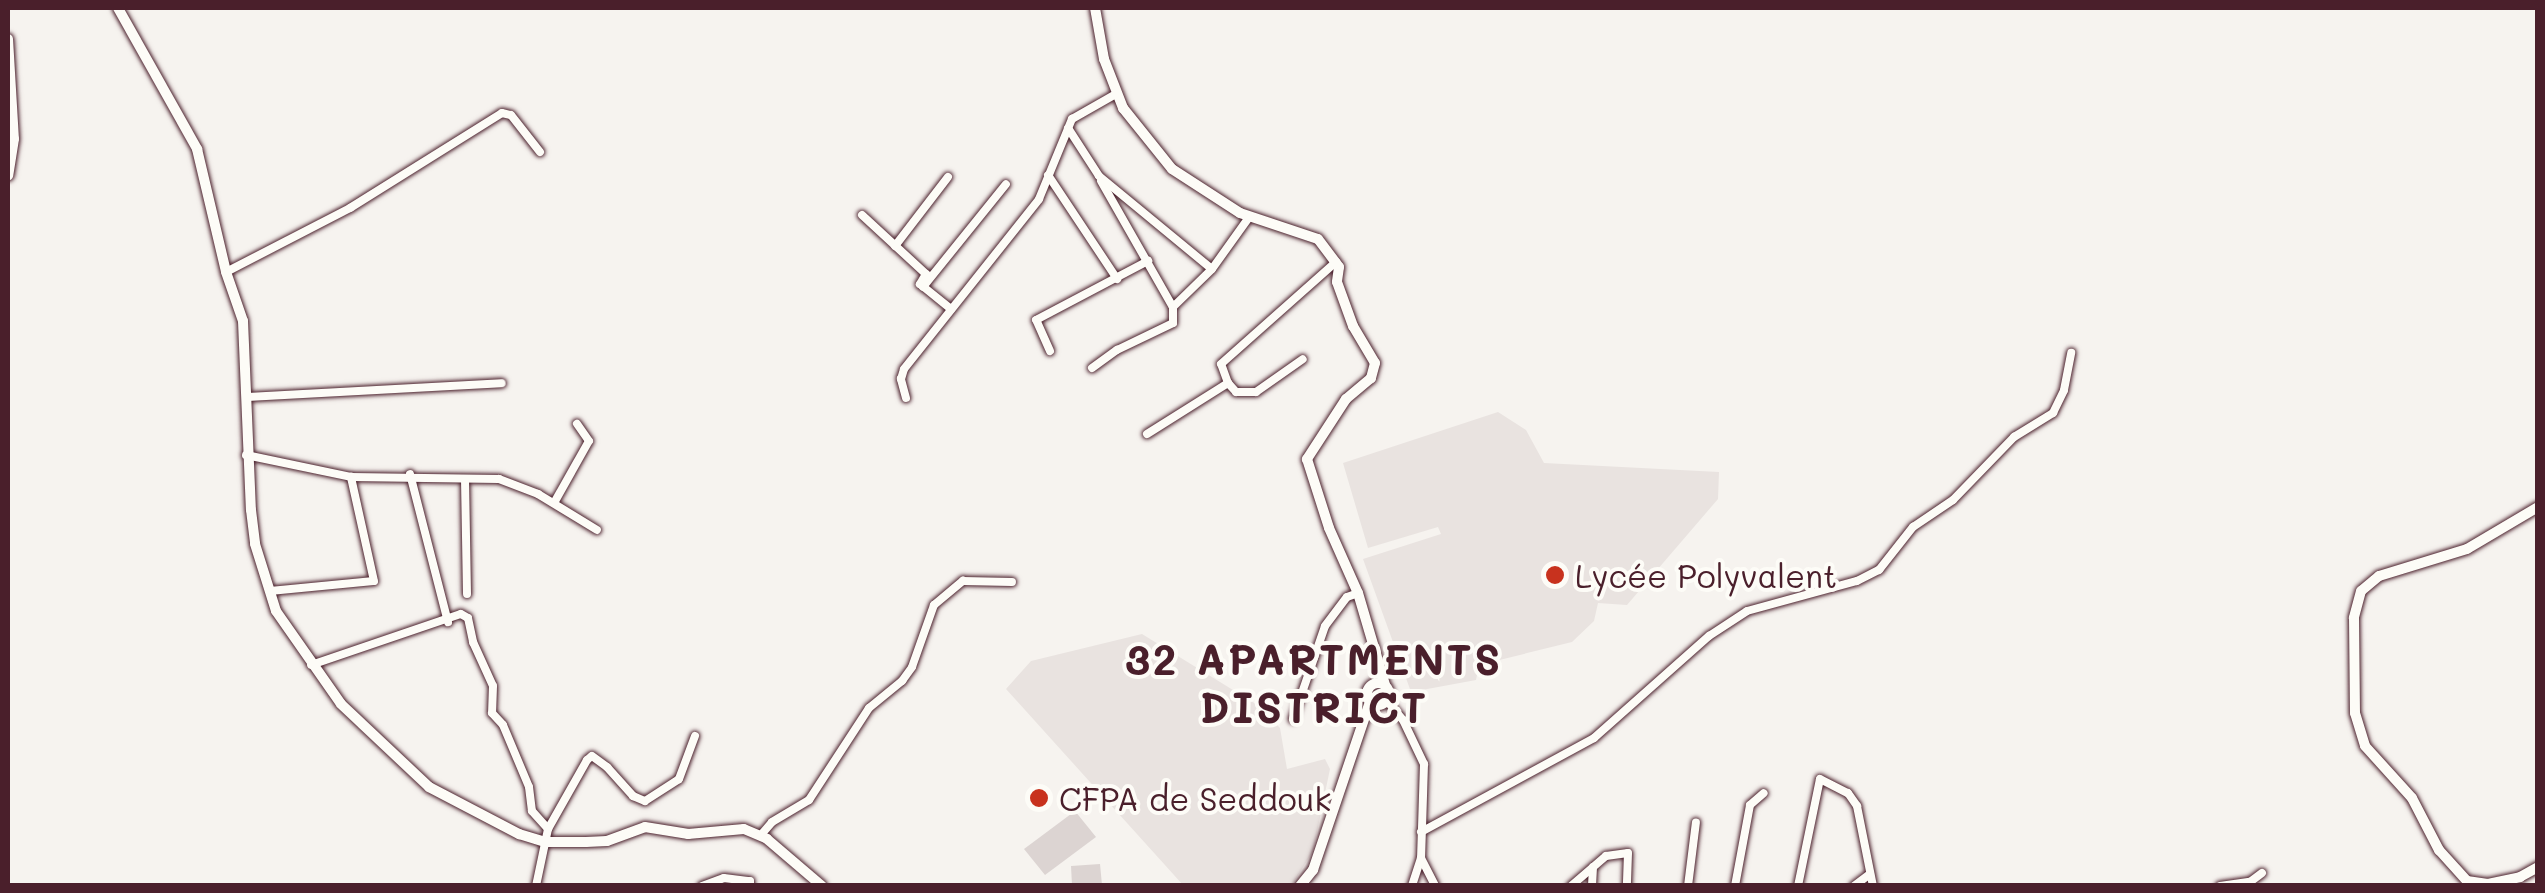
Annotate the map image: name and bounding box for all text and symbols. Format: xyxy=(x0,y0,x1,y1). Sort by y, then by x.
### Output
place label: Lycée Polyvalent xyxy=(1575,556,1837,594)
marker: Lycée Polyvalent xyxy=(1544,564,1566,586)
district label: 32 APARTMENTS DISTRICT xyxy=(1125,634,1503,732)
place label: CFPA de Seddouk xyxy=(1059,779,1331,817)
marker: CFPA de Seddouk xyxy=(1028,787,1050,809)

